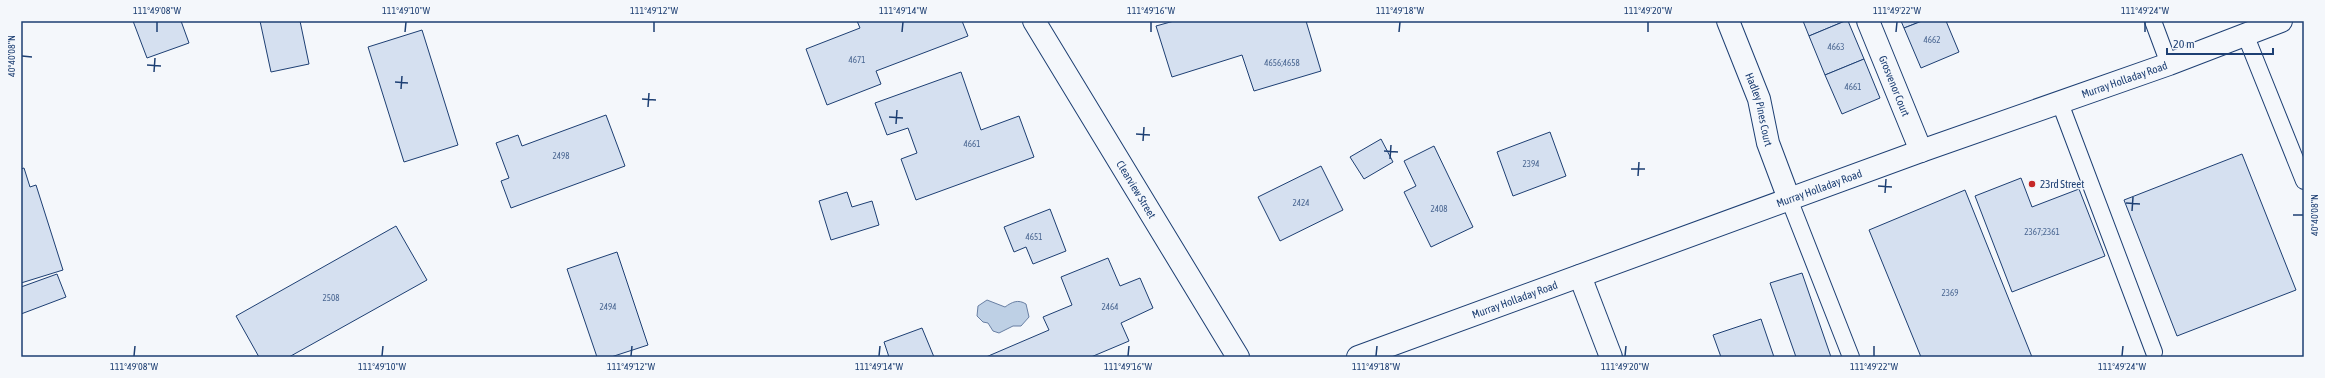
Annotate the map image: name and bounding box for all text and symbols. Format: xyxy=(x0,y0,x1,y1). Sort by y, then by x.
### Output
text: 111°49'08"W xyxy=(133,5,182,16)
text: 111°49'10"W xyxy=(382,5,431,16)
text: 111°49'12"W xyxy=(630,5,679,16)
text: 111°49'14"W xyxy=(879,5,928,16)
text: 111°49'16"W xyxy=(1127,5,1176,16)
text: 111°49'18"W xyxy=(1376,5,1425,16)
text: 111°49'20"W xyxy=(1624,5,1673,16)
text: 111°49'22"W xyxy=(1873,5,1922,16)
text: 111°49'24"W xyxy=(2121,5,2170,16)
scale bar xyxy=(2167,30,2273,56)
text: 40°40'08"N xyxy=(6,35,17,77)
house number: 4662 xyxy=(1924,35,1940,45)
text: 20 m xyxy=(2173,37,2195,51)
house number: 4663 xyxy=(1828,42,1844,52)
street label: Grosvenor Court xyxy=(1877,54,1912,118)
house number: 4671 xyxy=(849,55,865,65)
house number: 4656;4658 xyxy=(1264,58,1300,68)
street label: Murray Holladay Road xyxy=(2080,59,2169,100)
street label: Hadley Pines Court xyxy=(1743,71,1775,148)
house number: 4661 xyxy=(1845,82,1861,92)
house number: 4661 xyxy=(964,139,980,149)
house number: 2498 xyxy=(553,151,569,161)
street label: Clearview Street xyxy=(1114,158,1158,220)
house number: 2394 xyxy=(1523,159,1539,169)
street label: Murray Holladay Road xyxy=(1775,167,1863,209)
place label: 23rd Street xyxy=(2040,178,2084,190)
marker: 23rd Street xyxy=(2027,179,2037,189)
text: 40°40'08"N xyxy=(2309,194,2320,236)
house number: 2424 xyxy=(1293,198,1309,208)
house number: 2408 xyxy=(1431,204,1447,214)
house number: 2367;2361 xyxy=(2024,227,2060,237)
house number: 4651 xyxy=(1026,232,1042,242)
street label: Murray Holladay Road xyxy=(1470,278,1559,321)
house number: 2369 xyxy=(1942,288,1958,298)
house number: 2508 xyxy=(323,293,339,303)
house number: 2494 xyxy=(600,302,616,312)
house number: 2464 xyxy=(1102,302,1118,312)
text: 111°49'08"W xyxy=(110,361,159,372)
text: 111°49'10"W xyxy=(358,361,407,372)
text: 111°49'12"W xyxy=(607,361,656,372)
text: 111°49'14"W xyxy=(855,361,904,372)
text: 111°49'16"W xyxy=(1104,361,1153,372)
text: 111°49'18"W xyxy=(1352,361,1401,372)
text: 111°49'20"W xyxy=(1601,361,1650,372)
text: 111°49'22"W xyxy=(1850,361,1899,372)
text: 111°49'24"W xyxy=(2098,361,2147,372)

